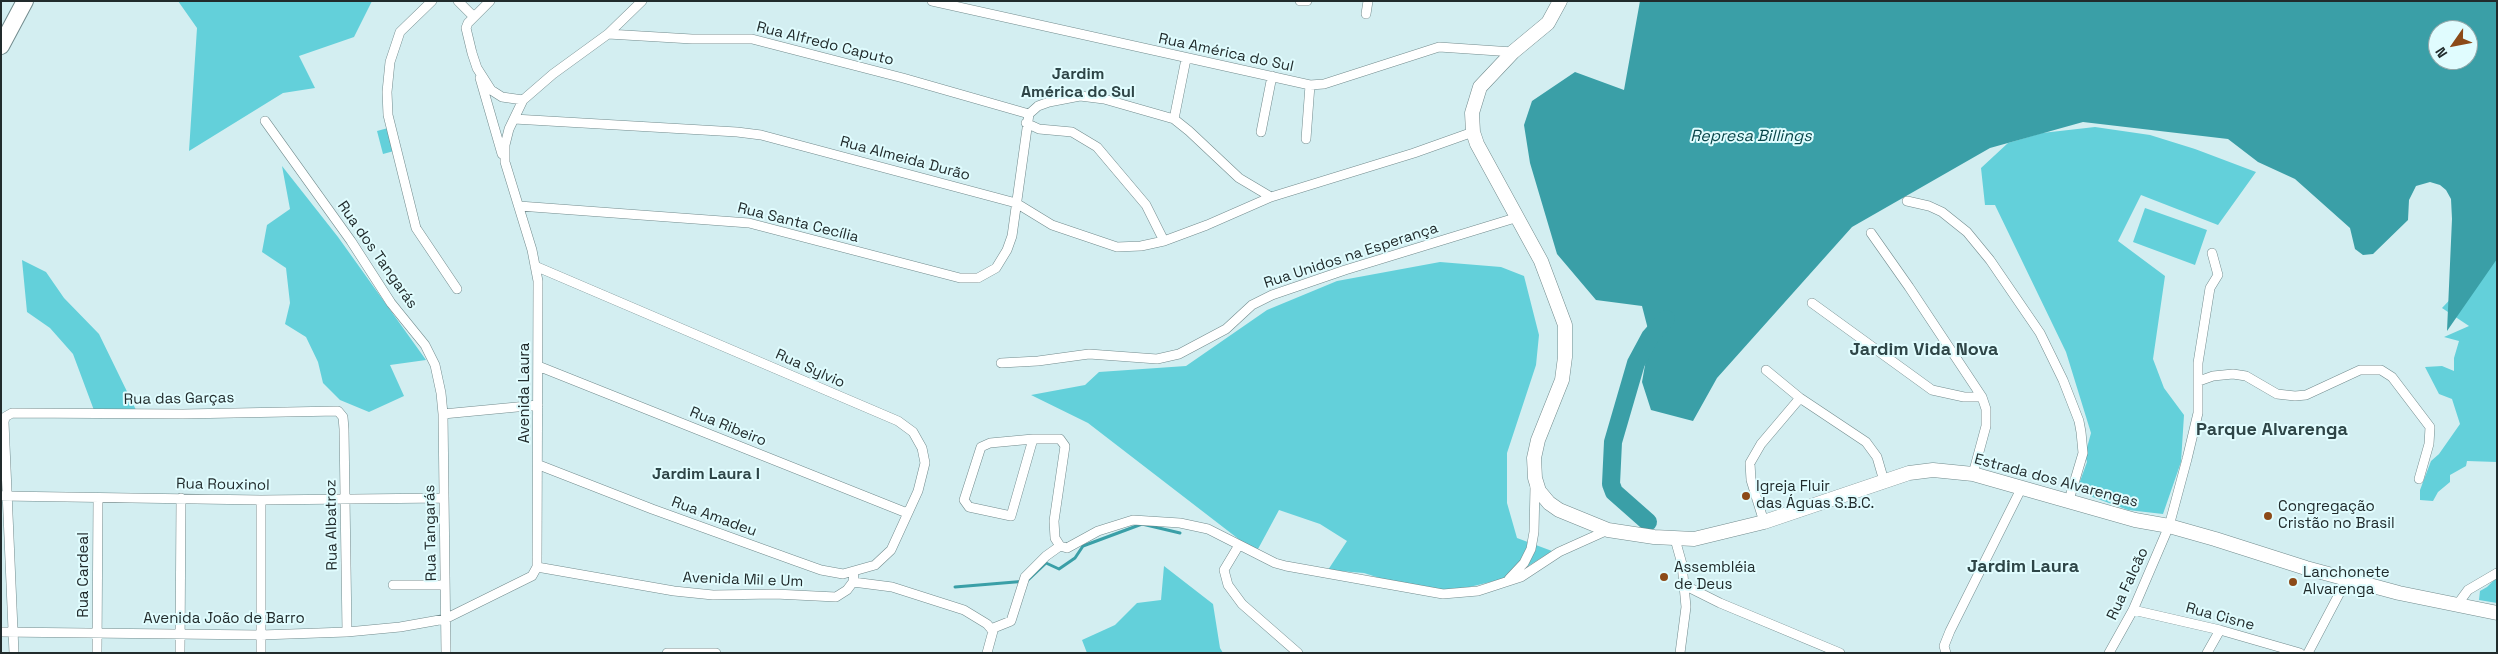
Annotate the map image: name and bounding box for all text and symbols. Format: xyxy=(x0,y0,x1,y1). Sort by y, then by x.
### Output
street label: Rua Alfredo Caputo xyxy=(754,18,896,70)
north arrow xyxy=(2428,20,2478,70)
street label: Rua América do Sul xyxy=(1157,30,1295,76)
text: N xyxy=(2431,44,2451,61)
district label: Jardim América do Sul xyxy=(1021,65,1135,103)
water label: Represa Billings xyxy=(1690,127,1812,147)
street label: Rua Almeida Durão xyxy=(838,133,972,185)
street label: Rua dos Tangarás xyxy=(333,198,421,312)
street label: Rua Santa Cecília xyxy=(735,199,861,247)
street label: Rua Unidos na Esperança xyxy=(1262,219,1440,293)
district label: Jardim Vida Nova xyxy=(1849,339,1999,361)
street label: Avenida Laura xyxy=(516,343,534,443)
street label: Rua Sylvio xyxy=(772,346,848,392)
street label: Rua das Garças xyxy=(124,389,234,409)
street label: Rua Ribeiro xyxy=(687,403,769,451)
district label: Parque Alvarenga xyxy=(2196,419,2348,441)
street label: Estrada dos Alvarengas xyxy=(1972,450,2140,512)
district label: Jardim Laura I xyxy=(652,465,760,485)
street label: Rua Rouxinol xyxy=(176,475,270,495)
place label: Igreja Fluir das Águas S.B.C. xyxy=(1756,478,1874,513)
street label: Rua Albatroz xyxy=(322,479,342,571)
street label: Rua Tangarás xyxy=(421,485,441,581)
marker: Igreja Fluir das Águas S.B.C. xyxy=(1740,490,1752,502)
street label: Rua Amadeu xyxy=(669,493,759,541)
place label: Congregação Cristão no Brasil xyxy=(2278,498,2395,533)
marker: Congregação Cristão no Brasil xyxy=(2262,510,2274,522)
street label: Rua Cardeal xyxy=(75,532,93,618)
street label: Rua Falcão xyxy=(2103,545,2153,623)
district label: Jardim Laura xyxy=(1967,556,2079,578)
place label: Assembléia de Deus xyxy=(1674,559,1756,594)
place label: Lanchonete Alvarenga xyxy=(2303,564,2390,599)
street label: Avenida Mil e Um xyxy=(682,569,804,591)
marker: Assembléia de Deus xyxy=(1658,571,1670,583)
marker: Lanchonete Alvarenga xyxy=(2287,576,2299,588)
street label: Rua Cisne xyxy=(2184,599,2256,635)
street label: Avenida João de Barro xyxy=(143,610,305,628)

